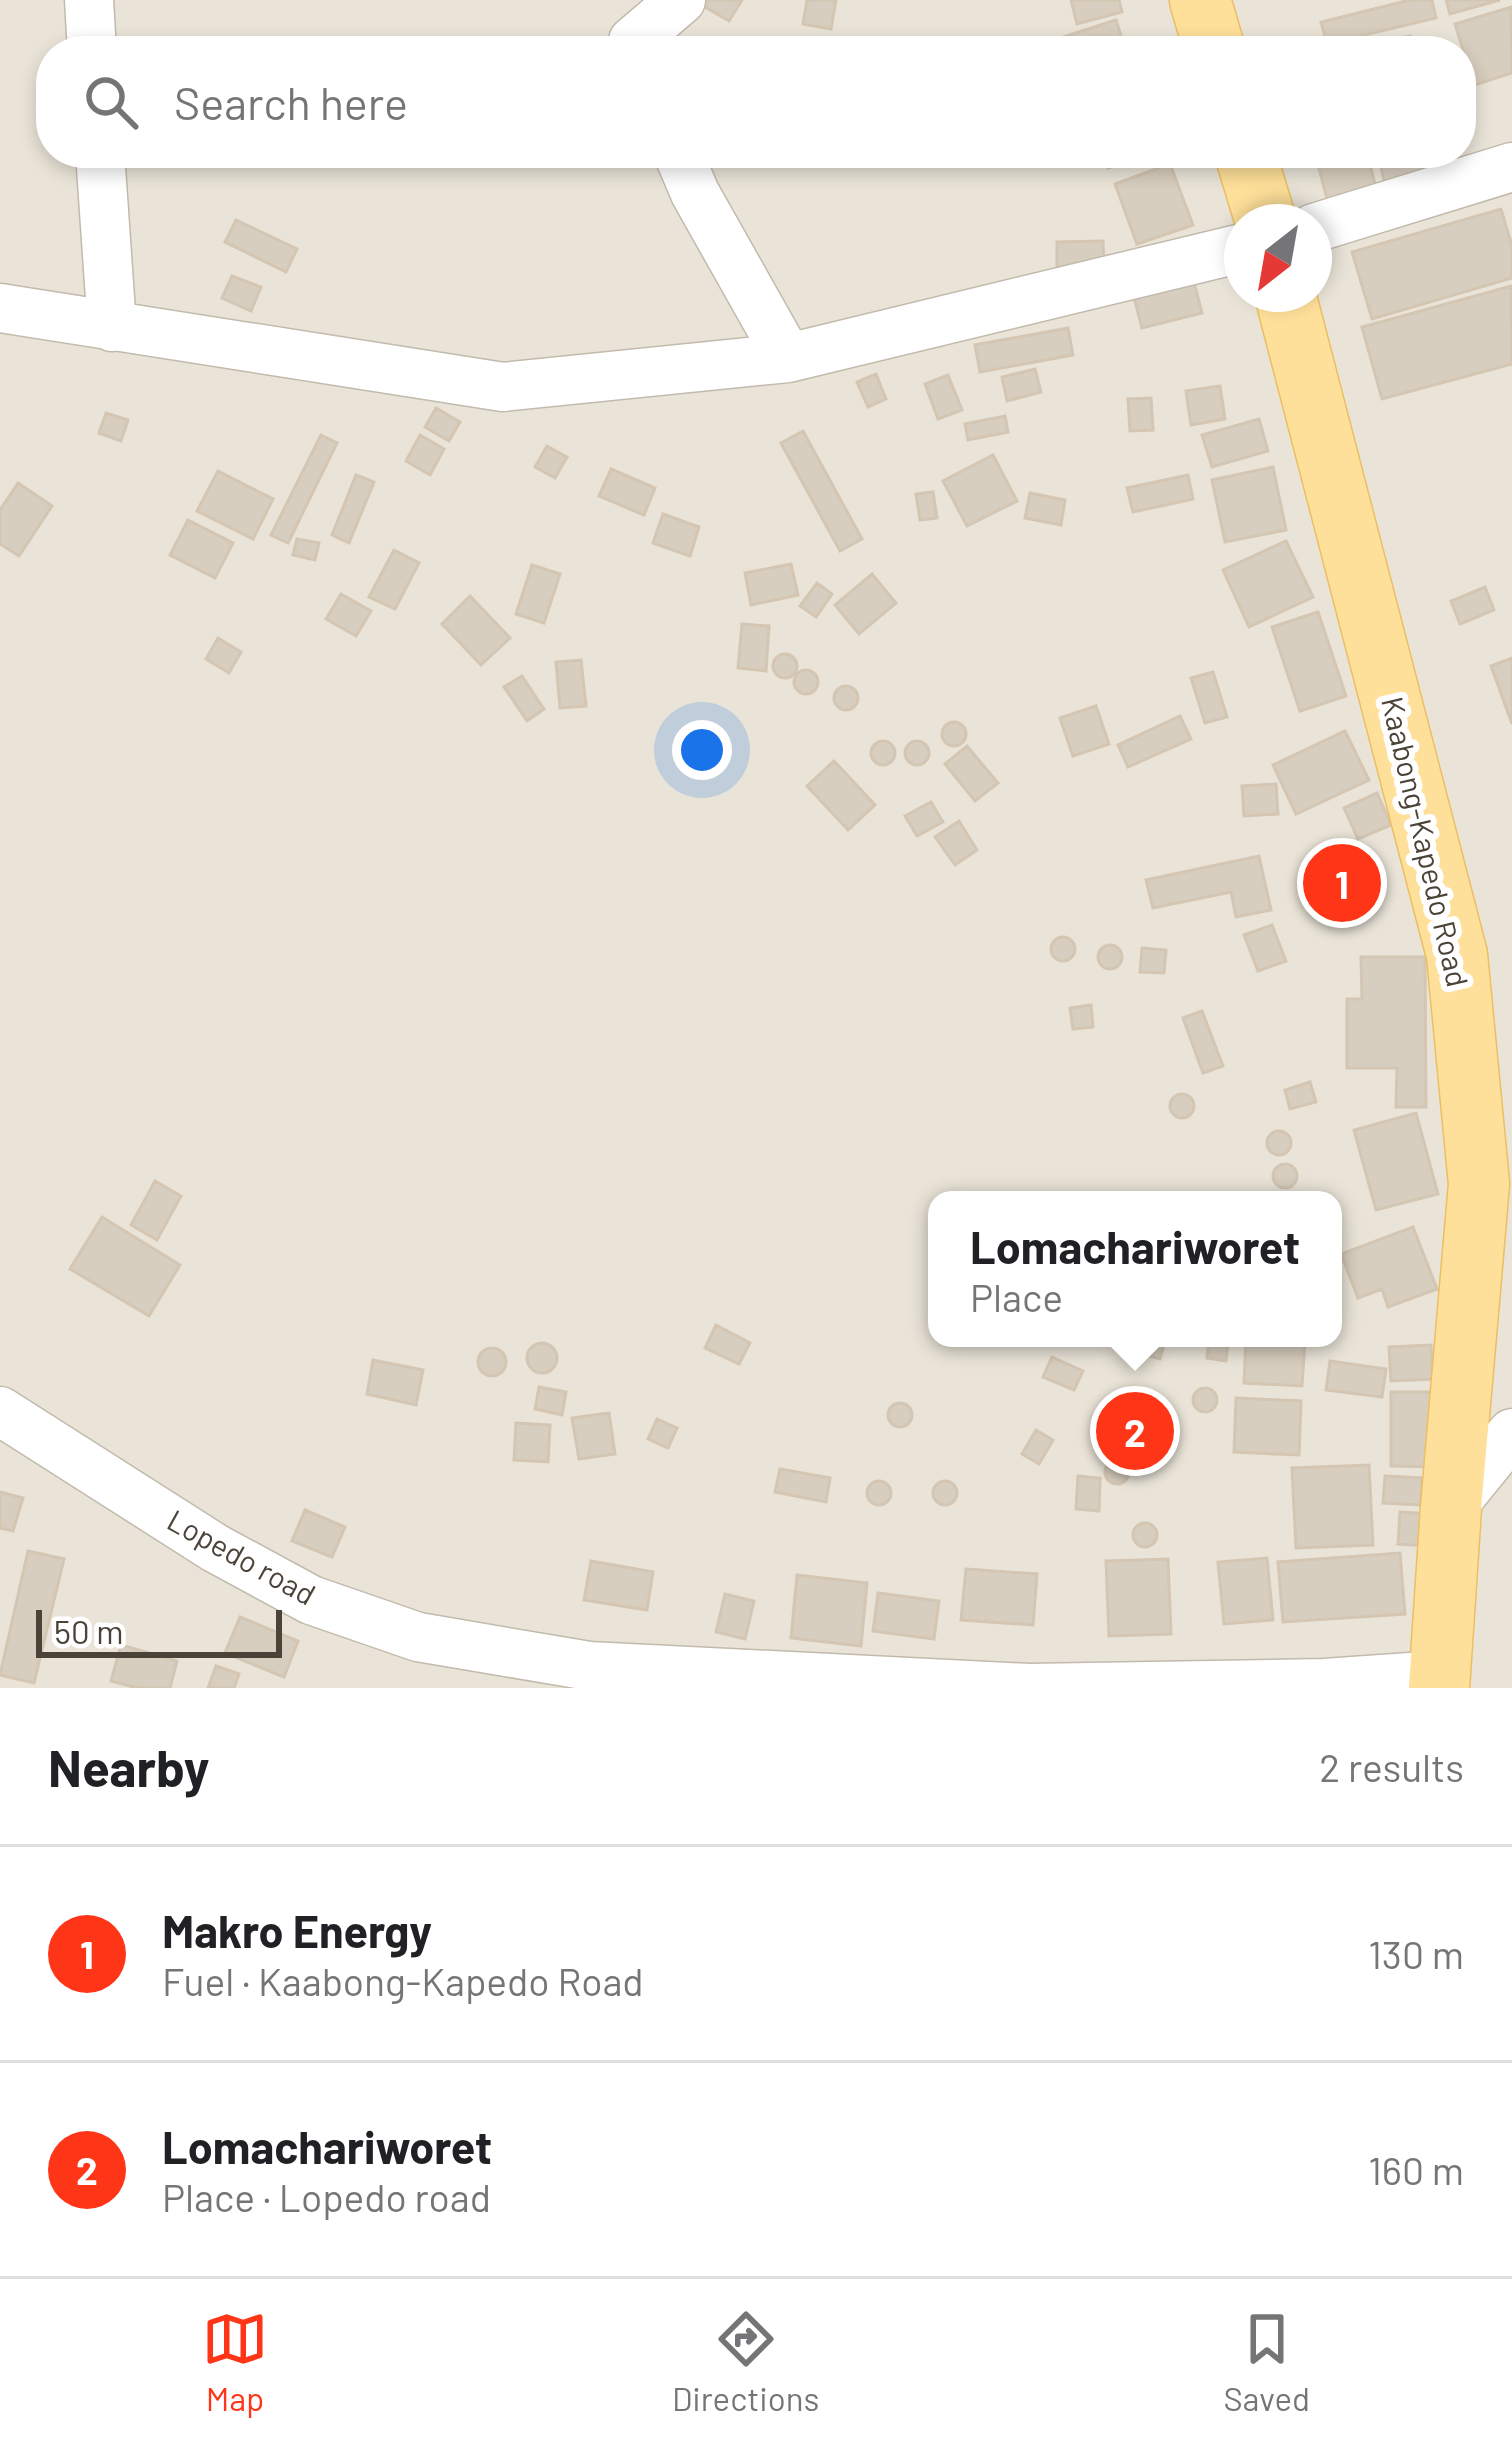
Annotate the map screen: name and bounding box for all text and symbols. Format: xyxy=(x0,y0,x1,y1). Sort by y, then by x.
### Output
search box xyxy=(36,36,1476,168)
icon: search xyxy=(78,69,144,135)
text: Search here xyxy=(174,75,408,129)
north arrow xyxy=(1224,204,1332,312)
street label: Kaabong-Kapedo Road xyxy=(1375,693,1477,990)
your location xyxy=(672,720,732,780)
pin: 1 xyxy=(1303,838,1381,928)
popup xyxy=(928,1191,1342,1347)
text: Lomachariworet xyxy=(970,1219,1300,1273)
text: Place xyxy=(970,1273,1063,1320)
pin: 2 xyxy=(1096,1386,1174,1476)
street label: Lopedo road xyxy=(162,1501,322,1612)
scale bar xyxy=(36,1604,282,1657)
text: 50 m xyxy=(54,1611,124,1651)
text: Nearby xyxy=(48,1736,209,1797)
text: 2 results xyxy=(1319,1743,1464,1790)
text: Makro Energy xyxy=(162,1903,432,1957)
text: 1 xyxy=(80,1930,94,1977)
text: 130 m xyxy=(1368,1930,1464,1977)
text: Fuel · Kaabong-Kapedo Road xyxy=(162,1957,644,2004)
text: Lomachariworet xyxy=(162,2119,492,2173)
text: 2 xyxy=(76,2146,98,2193)
text: 160 m xyxy=(1368,2146,1464,2193)
text: Place · Lopedo road xyxy=(162,2173,491,2220)
tab: Map xyxy=(202,2306,268,2418)
tab: Directions xyxy=(672,2306,819,2418)
tab: Saved xyxy=(1223,2306,1310,2418)

